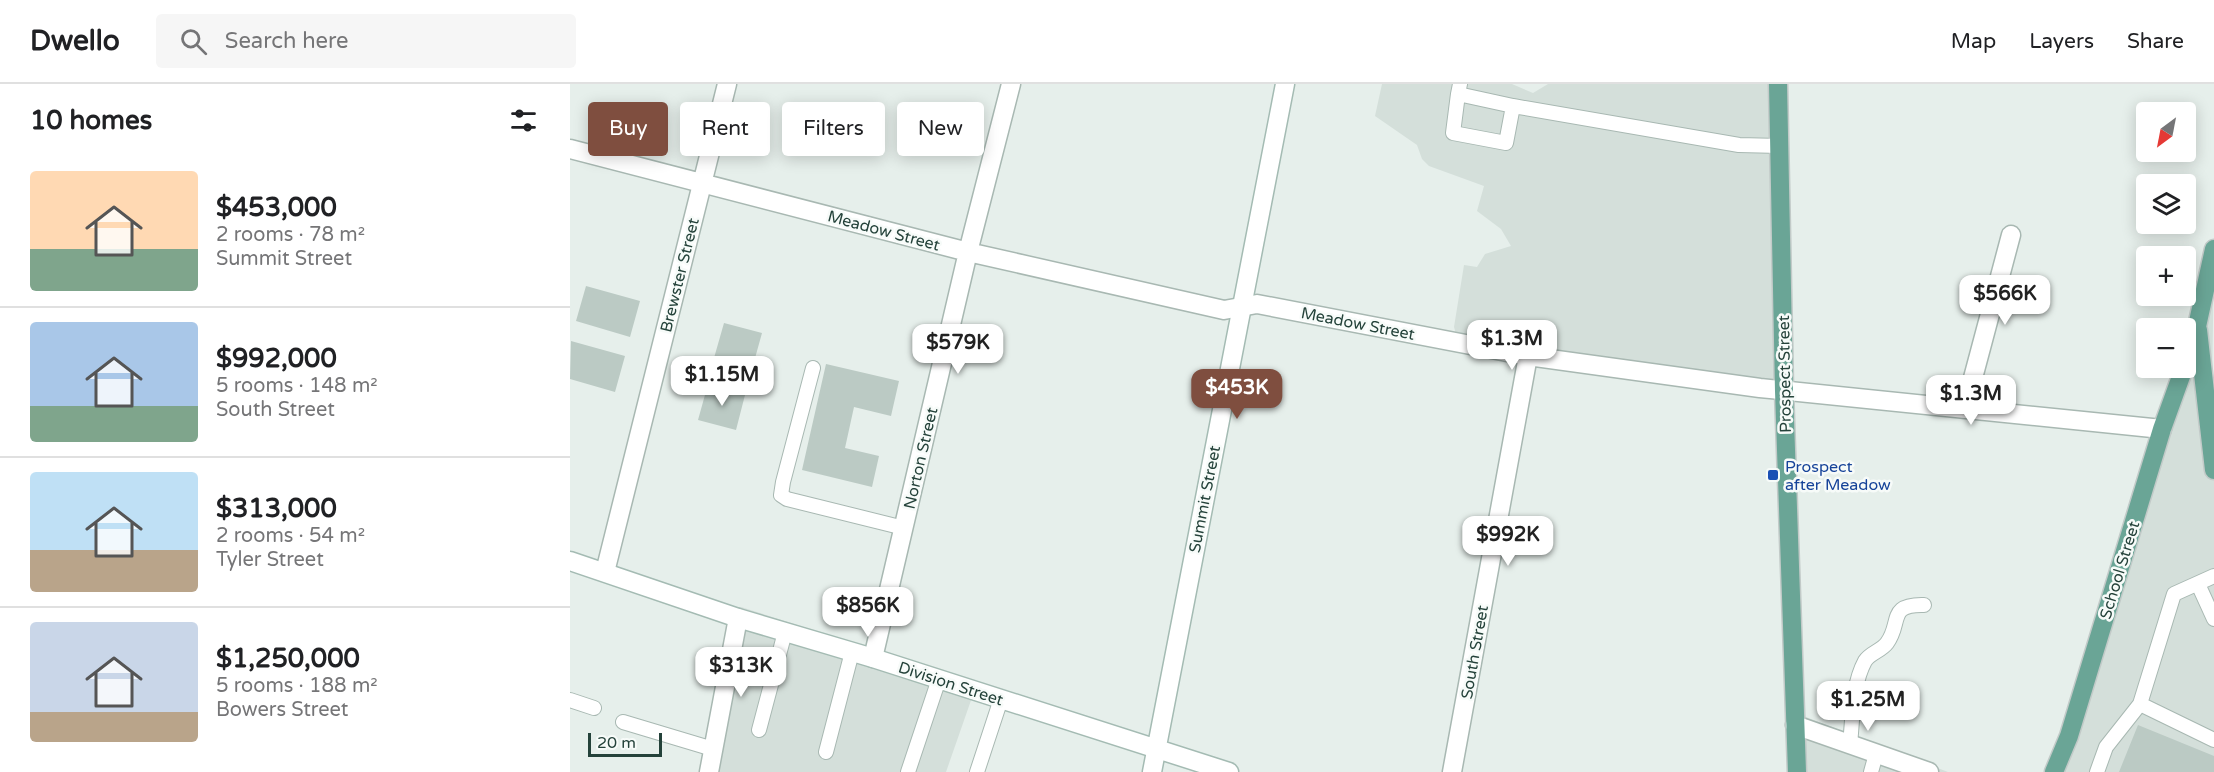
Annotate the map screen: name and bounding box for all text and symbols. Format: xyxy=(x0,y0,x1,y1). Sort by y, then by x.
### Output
search box xyxy=(156,14,576,68)
text: Dwello xyxy=(30,24,120,58)
icon: search xyxy=(177,25,210,58)
text: Search here xyxy=(225,28,349,54)
text: Map xyxy=(1951,29,1996,54)
text: Layers xyxy=(2029,29,2094,54)
text: Share xyxy=(2127,29,2184,54)
chip: Buy xyxy=(588,102,668,156)
chip: Rent xyxy=(680,102,770,156)
chip: Filters xyxy=(782,102,885,156)
chip: New xyxy=(897,102,984,156)
north arrow xyxy=(2136,102,2196,162)
map controls xyxy=(2136,102,2196,378)
icon: filters xyxy=(507,104,540,137)
text: 10 homes xyxy=(30,105,152,136)
button: layers xyxy=(2136,174,2196,234)
text: $453,000 xyxy=(216,192,337,223)
icon: home xyxy=(78,195,150,267)
street label: Meadow Street xyxy=(825,206,942,256)
street label: Brewster Street xyxy=(656,216,704,335)
text: 2 rooms · 78 m² xyxy=(216,223,365,247)
button: + xyxy=(2136,246,2196,306)
text: Summit Street xyxy=(216,247,352,271)
pin: $566K xyxy=(1963,275,2047,326)
text: $566K xyxy=(1973,282,2037,306)
street label: Meadow Street xyxy=(1299,303,1416,345)
street label: Prospect Street xyxy=(1774,315,1796,433)
button: − xyxy=(2136,318,2196,378)
pin: $1.3M xyxy=(1470,320,1554,371)
pin: $579K xyxy=(916,324,1000,375)
text: $1.3M xyxy=(1481,327,1543,351)
text: $579K xyxy=(926,331,990,355)
text: $992,000 xyxy=(216,343,337,374)
icon: home xyxy=(78,346,150,418)
pin: $1.15M xyxy=(673,356,771,407)
text: $1.15M xyxy=(685,363,759,387)
pin: $453K xyxy=(1195,369,1279,420)
text: 5 rooms · 148 m² xyxy=(216,374,378,398)
pin: $1.3M xyxy=(1929,375,2013,426)
text: $453K xyxy=(1205,376,1269,400)
text: $1.3M xyxy=(1940,382,2002,406)
text: South Street xyxy=(216,398,335,422)
street label: Norton Street xyxy=(900,405,942,511)
street label: Summit Street xyxy=(1185,444,1225,555)
place label: Prospect after Meadow xyxy=(1785,457,1891,495)
marker: Prospect after Meadow xyxy=(1766,468,1780,482)
text: $313,000 xyxy=(216,493,337,524)
icon: home xyxy=(78,496,150,568)
pin: $992K xyxy=(1466,516,1550,567)
street label: School Street xyxy=(2096,519,2144,622)
text: $992K xyxy=(1476,523,1540,547)
text: 2 rooms · 54 m² xyxy=(216,524,365,548)
text: Tyler Street xyxy=(216,548,324,572)
pin: $856K xyxy=(826,587,910,638)
text: $856K xyxy=(836,594,900,618)
street label: South Street xyxy=(1457,604,1493,701)
text: $1,250,000 xyxy=(216,643,360,674)
icon: home xyxy=(78,646,150,718)
pin: $313K xyxy=(699,647,783,698)
text: $313K xyxy=(709,654,773,678)
street label: Division Street xyxy=(896,658,1006,710)
text: 5 rooms · 188 m² xyxy=(216,674,378,698)
pin: $1.25M xyxy=(1819,681,1917,732)
text: $1.25M xyxy=(1831,688,1905,712)
text: Bowers Street xyxy=(216,698,348,722)
scale bar xyxy=(588,730,662,758)
text: 20 m xyxy=(597,733,636,753)

